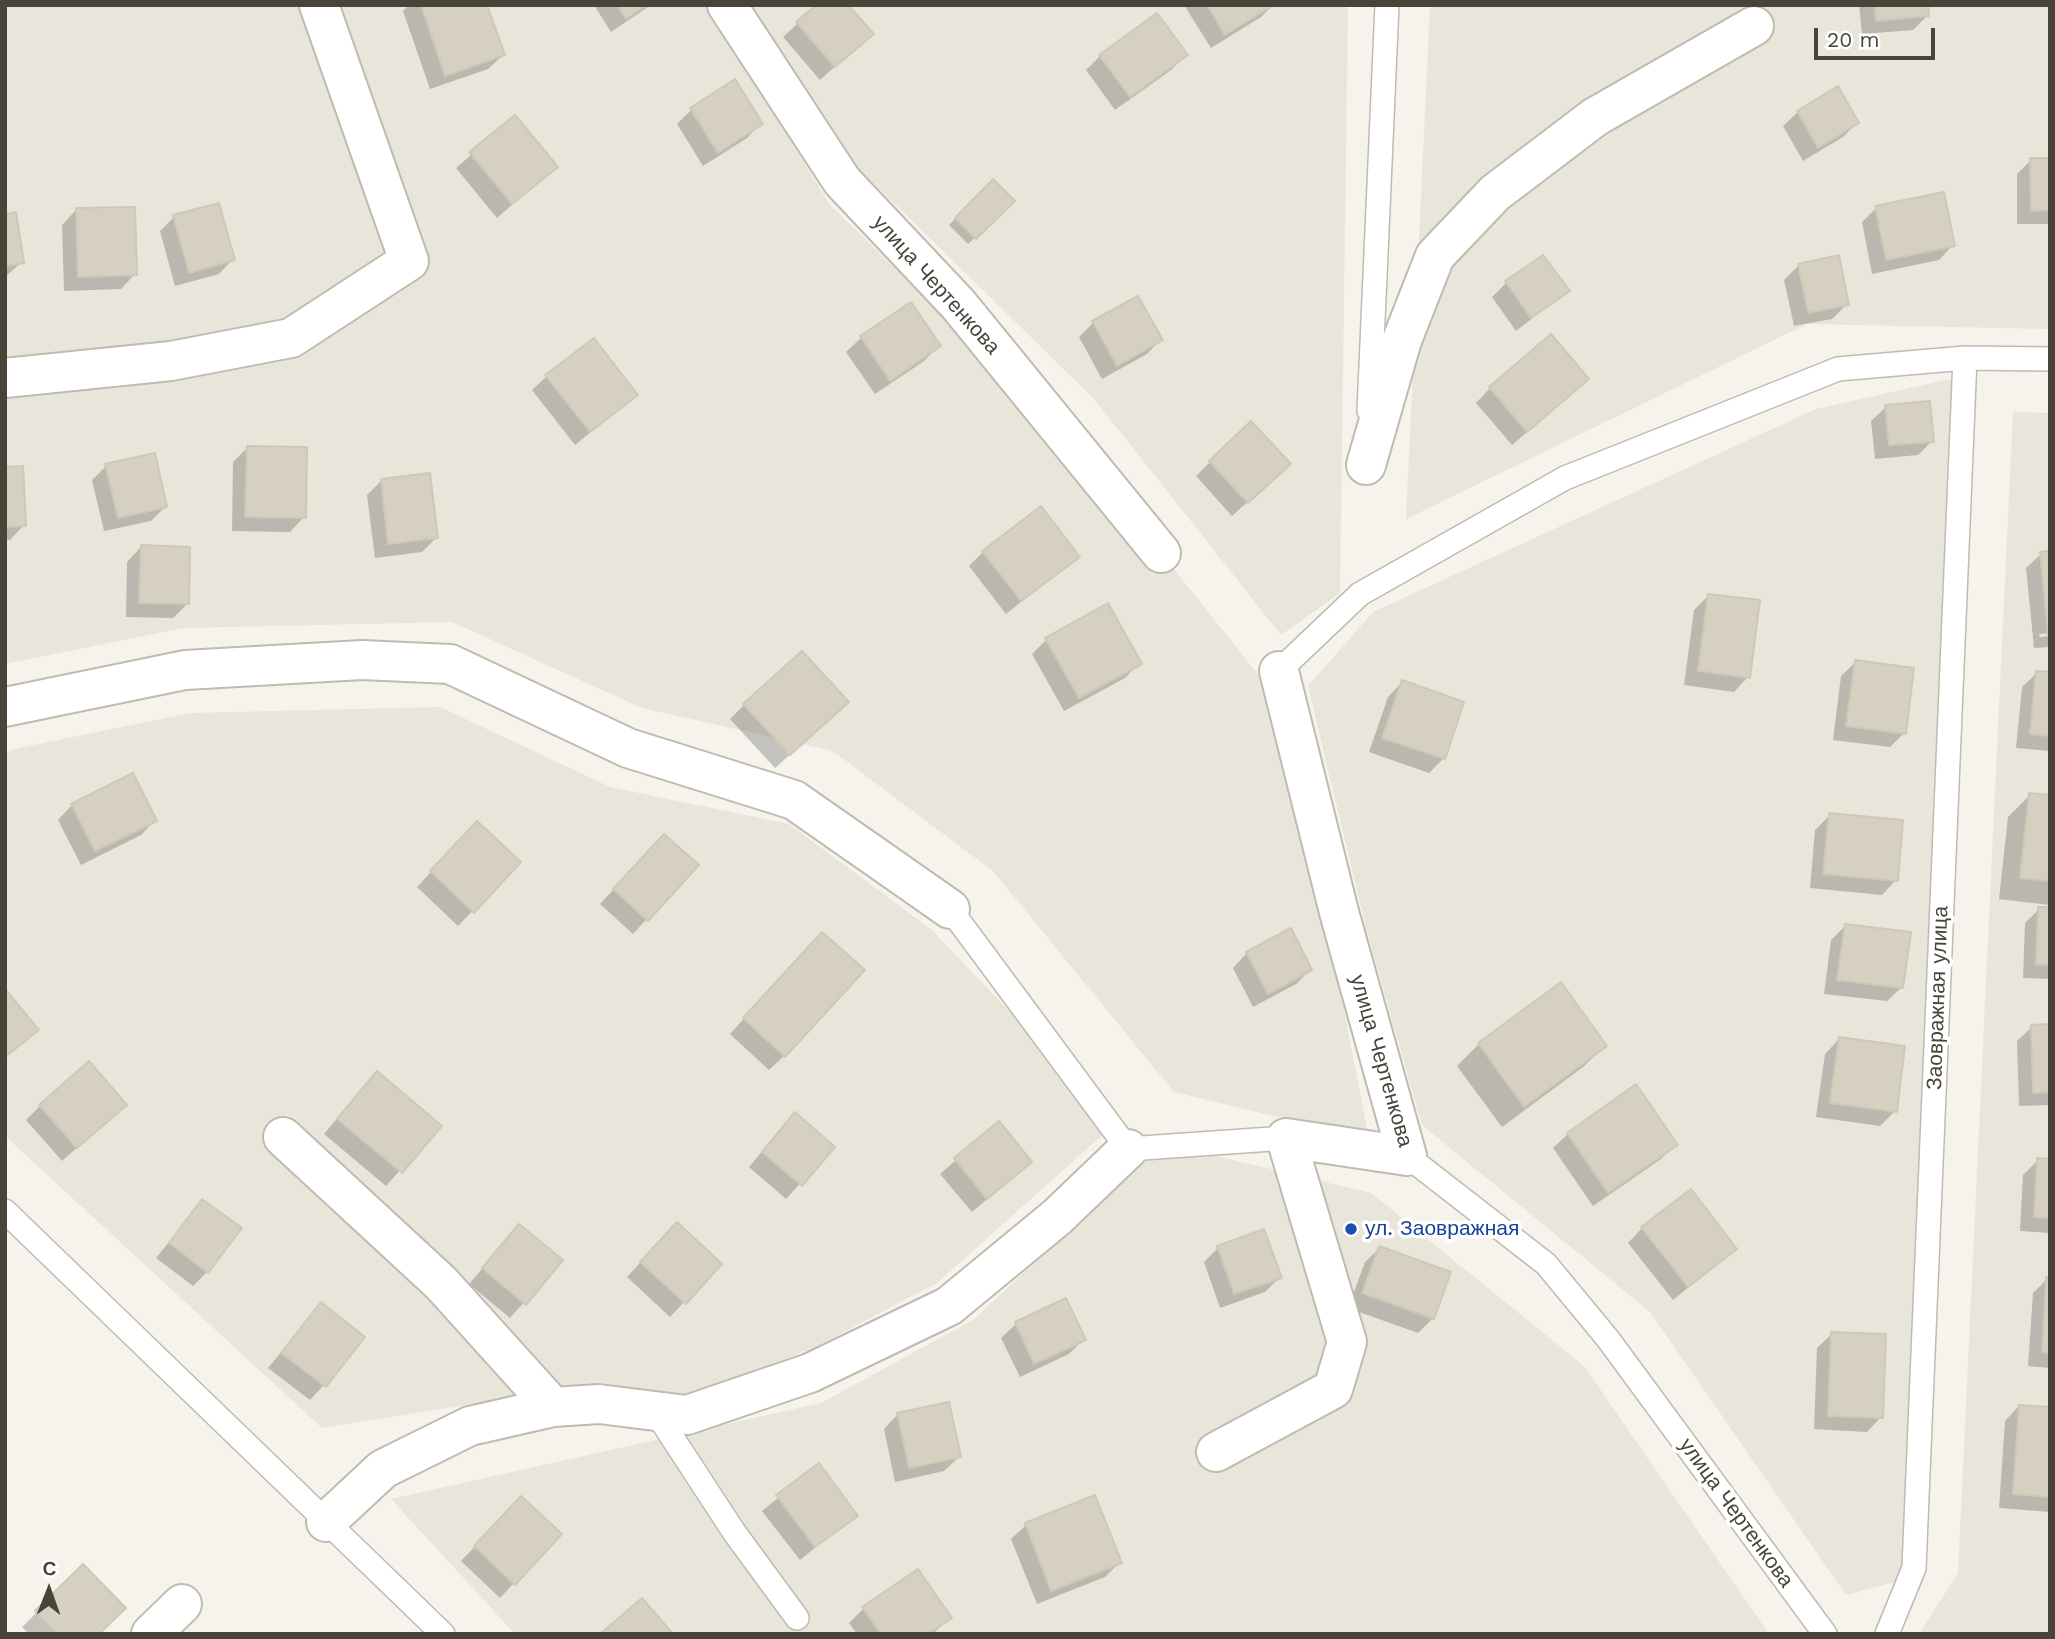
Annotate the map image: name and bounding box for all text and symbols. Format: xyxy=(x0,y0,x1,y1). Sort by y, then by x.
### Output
scale bar xyxy=(1817,14,1938,58)
text: 20 m xyxy=(1827,27,1879,52)
street label: улица Чертенкова xyxy=(867,210,1005,360)
street label: Заовражная улица xyxy=(1922,906,1954,1090)
street label: улица Чертенкова xyxy=(1344,972,1418,1150)
place label: ул. Заовражная xyxy=(1365,1216,1519,1242)
marker: ул. Заовражная xyxy=(1343,1221,1359,1237)
street label: улица Чертенкова xyxy=(1673,1434,1799,1592)
north arrow xyxy=(14,1555,84,1625)
text: С xyxy=(42,1557,56,1580)

